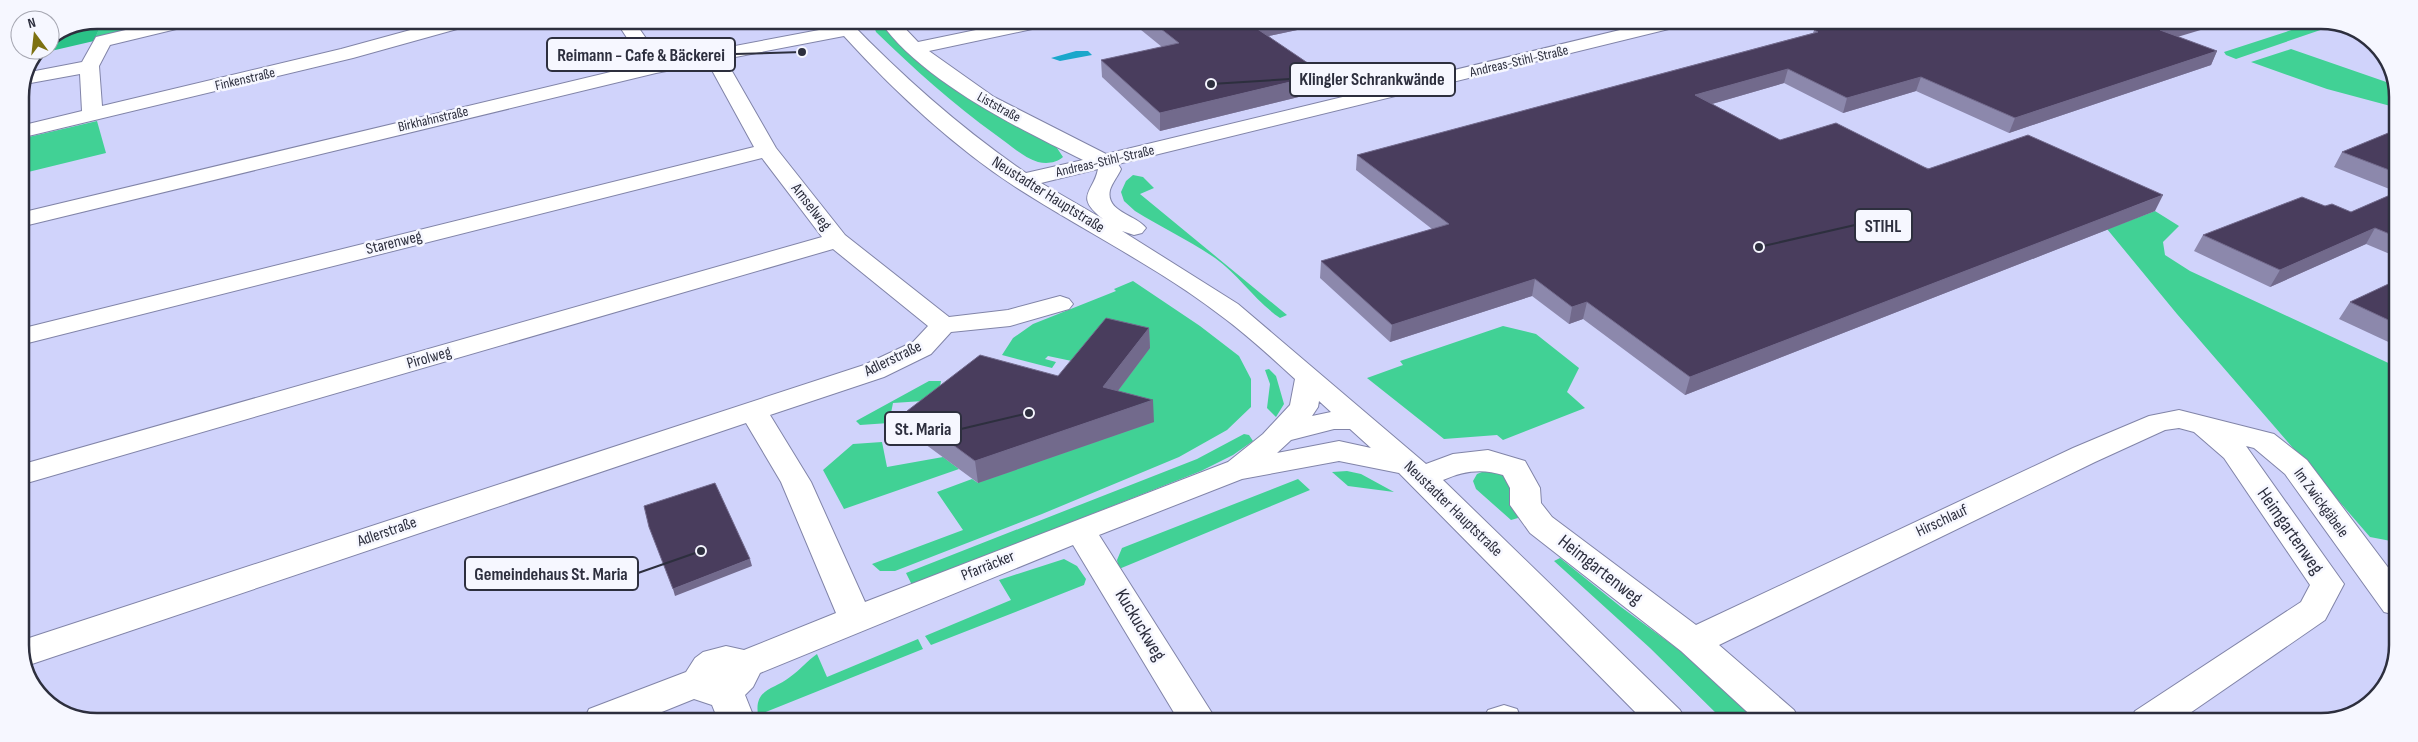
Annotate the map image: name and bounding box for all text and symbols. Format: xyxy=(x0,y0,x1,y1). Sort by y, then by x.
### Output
north arrow xyxy=(10,10,60,60)
text: N xyxy=(26,14,38,32)
callout: Reimann - Cafe & Bäckerei xyxy=(547,38,735,71)
street label: Andreas-Stihl-Straße xyxy=(1467,41,1570,81)
text: Reimann - Cafe & Bäckerei xyxy=(557,45,725,66)
callout: Klingler Schrankwände xyxy=(1290,63,1455,96)
street label: Finkenstraße xyxy=(213,64,277,94)
text: Klingler Schrankwände xyxy=(1299,69,1445,90)
street label: Liststraße xyxy=(974,88,1024,126)
street label: Birkhahnstraße xyxy=(396,103,470,135)
street label: Andreas-Stihl-Straße xyxy=(1053,141,1156,181)
street label: Neustadter Hauptstraße xyxy=(988,153,1108,237)
street label: Amselweg xyxy=(786,179,835,234)
callout: STIHL xyxy=(1855,209,1912,242)
text: STIHL xyxy=(1865,216,1901,237)
street label: Starenweg xyxy=(364,227,424,259)
street label: Adlerstraße xyxy=(860,337,925,381)
street label: Pirolweg xyxy=(405,343,453,373)
callout: St. Maria xyxy=(885,412,961,445)
text: St. Maria xyxy=(895,419,951,440)
street label: Neustadter Hauptstraße xyxy=(1400,457,1506,561)
street label: Im Zwickgäbele xyxy=(2289,464,2353,542)
street label: Heimgartenweg xyxy=(2252,483,2328,579)
street label: Hirschlauf xyxy=(1913,501,1971,541)
street label: Adlerstraße xyxy=(354,513,419,551)
street label: Heimgartenweg xyxy=(1553,530,1647,610)
street label: Pfarräcker xyxy=(959,547,1018,585)
callout: Gemeindehaus St. Maria xyxy=(465,557,638,590)
text: Gemeindehaus St. Maria xyxy=(474,564,628,585)
street label: Kuckuckweg xyxy=(1110,585,1171,665)

